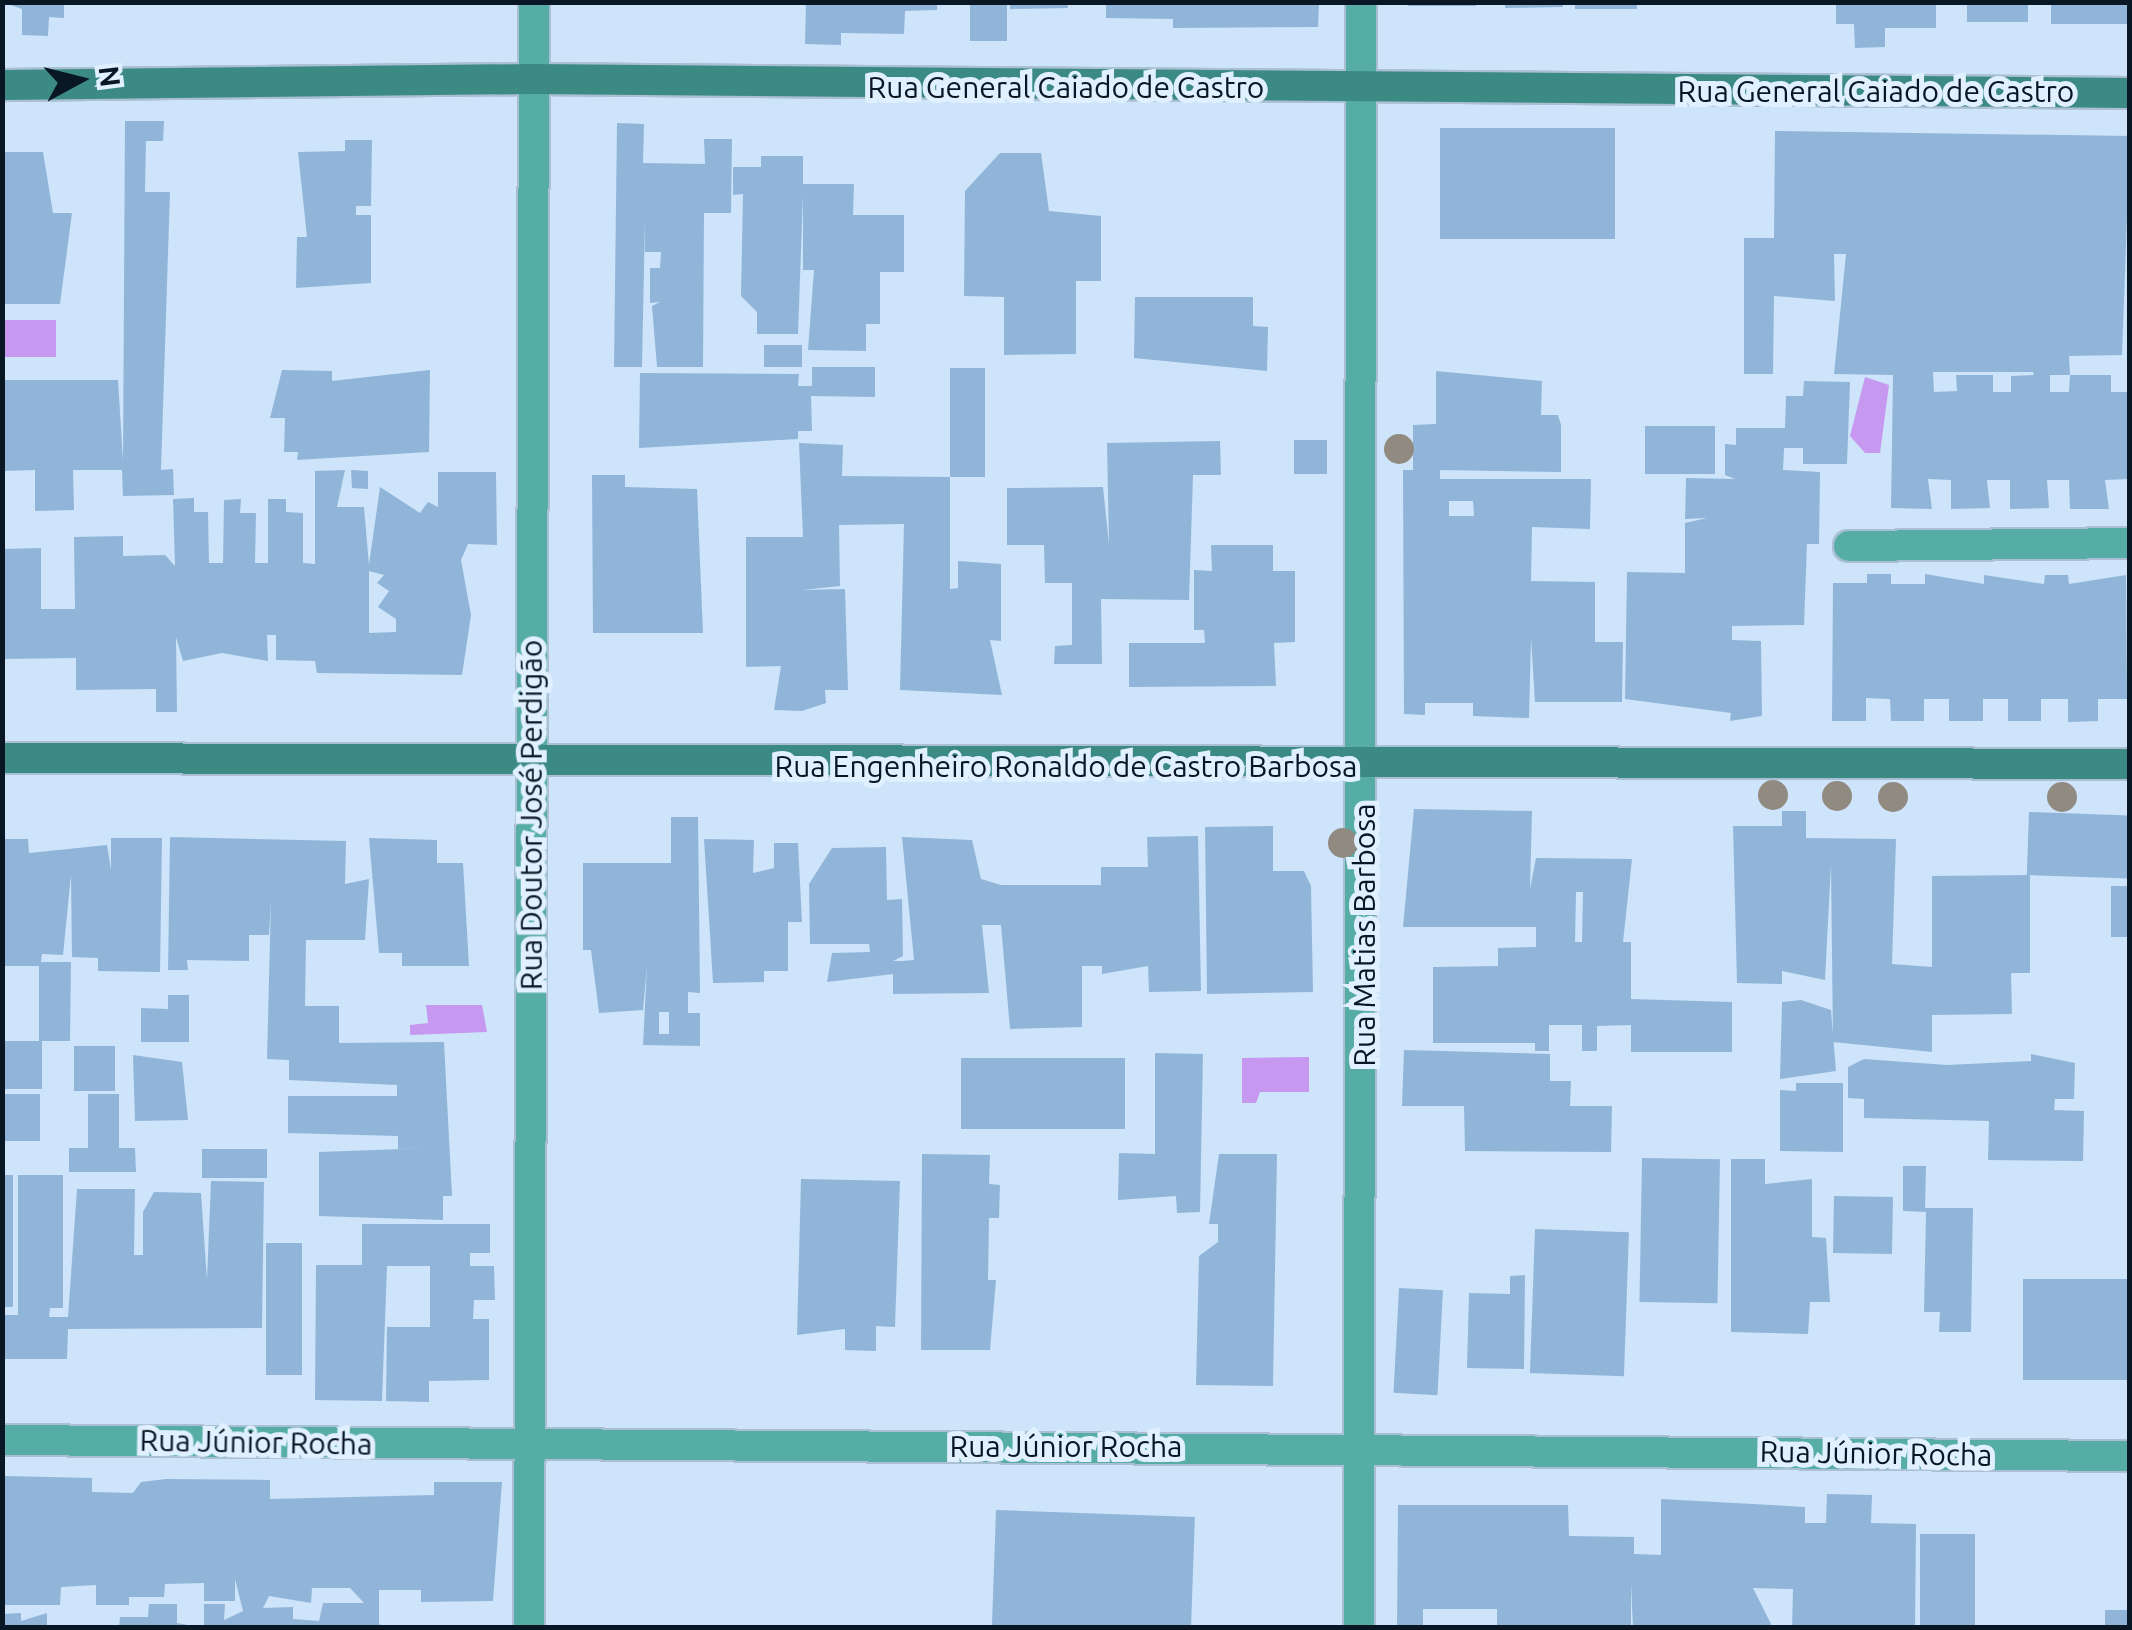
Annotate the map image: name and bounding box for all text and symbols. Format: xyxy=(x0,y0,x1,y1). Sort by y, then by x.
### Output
north arrow xyxy=(30,30,130,130)
text: N xyxy=(94,64,127,89)
street label: Rua General Caiado de Castro xyxy=(868,69,1264,105)
street label: Rua General Caiado de Castro xyxy=(1678,73,2074,109)
street label: Rua Doutor José Perdigão xyxy=(513,640,549,990)
street label: Rua Engenheiro Ronaldo de Castro Barbosa xyxy=(774,748,1358,784)
street label: Rua Matias Barbosa xyxy=(1346,803,1382,1067)
street label: Rua Júnior Rocha xyxy=(139,1422,373,1462)
street label: Rua Júnior Rocha xyxy=(950,1428,1182,1464)
street label: Rua Júnior Rocha xyxy=(1759,1433,1993,1473)

